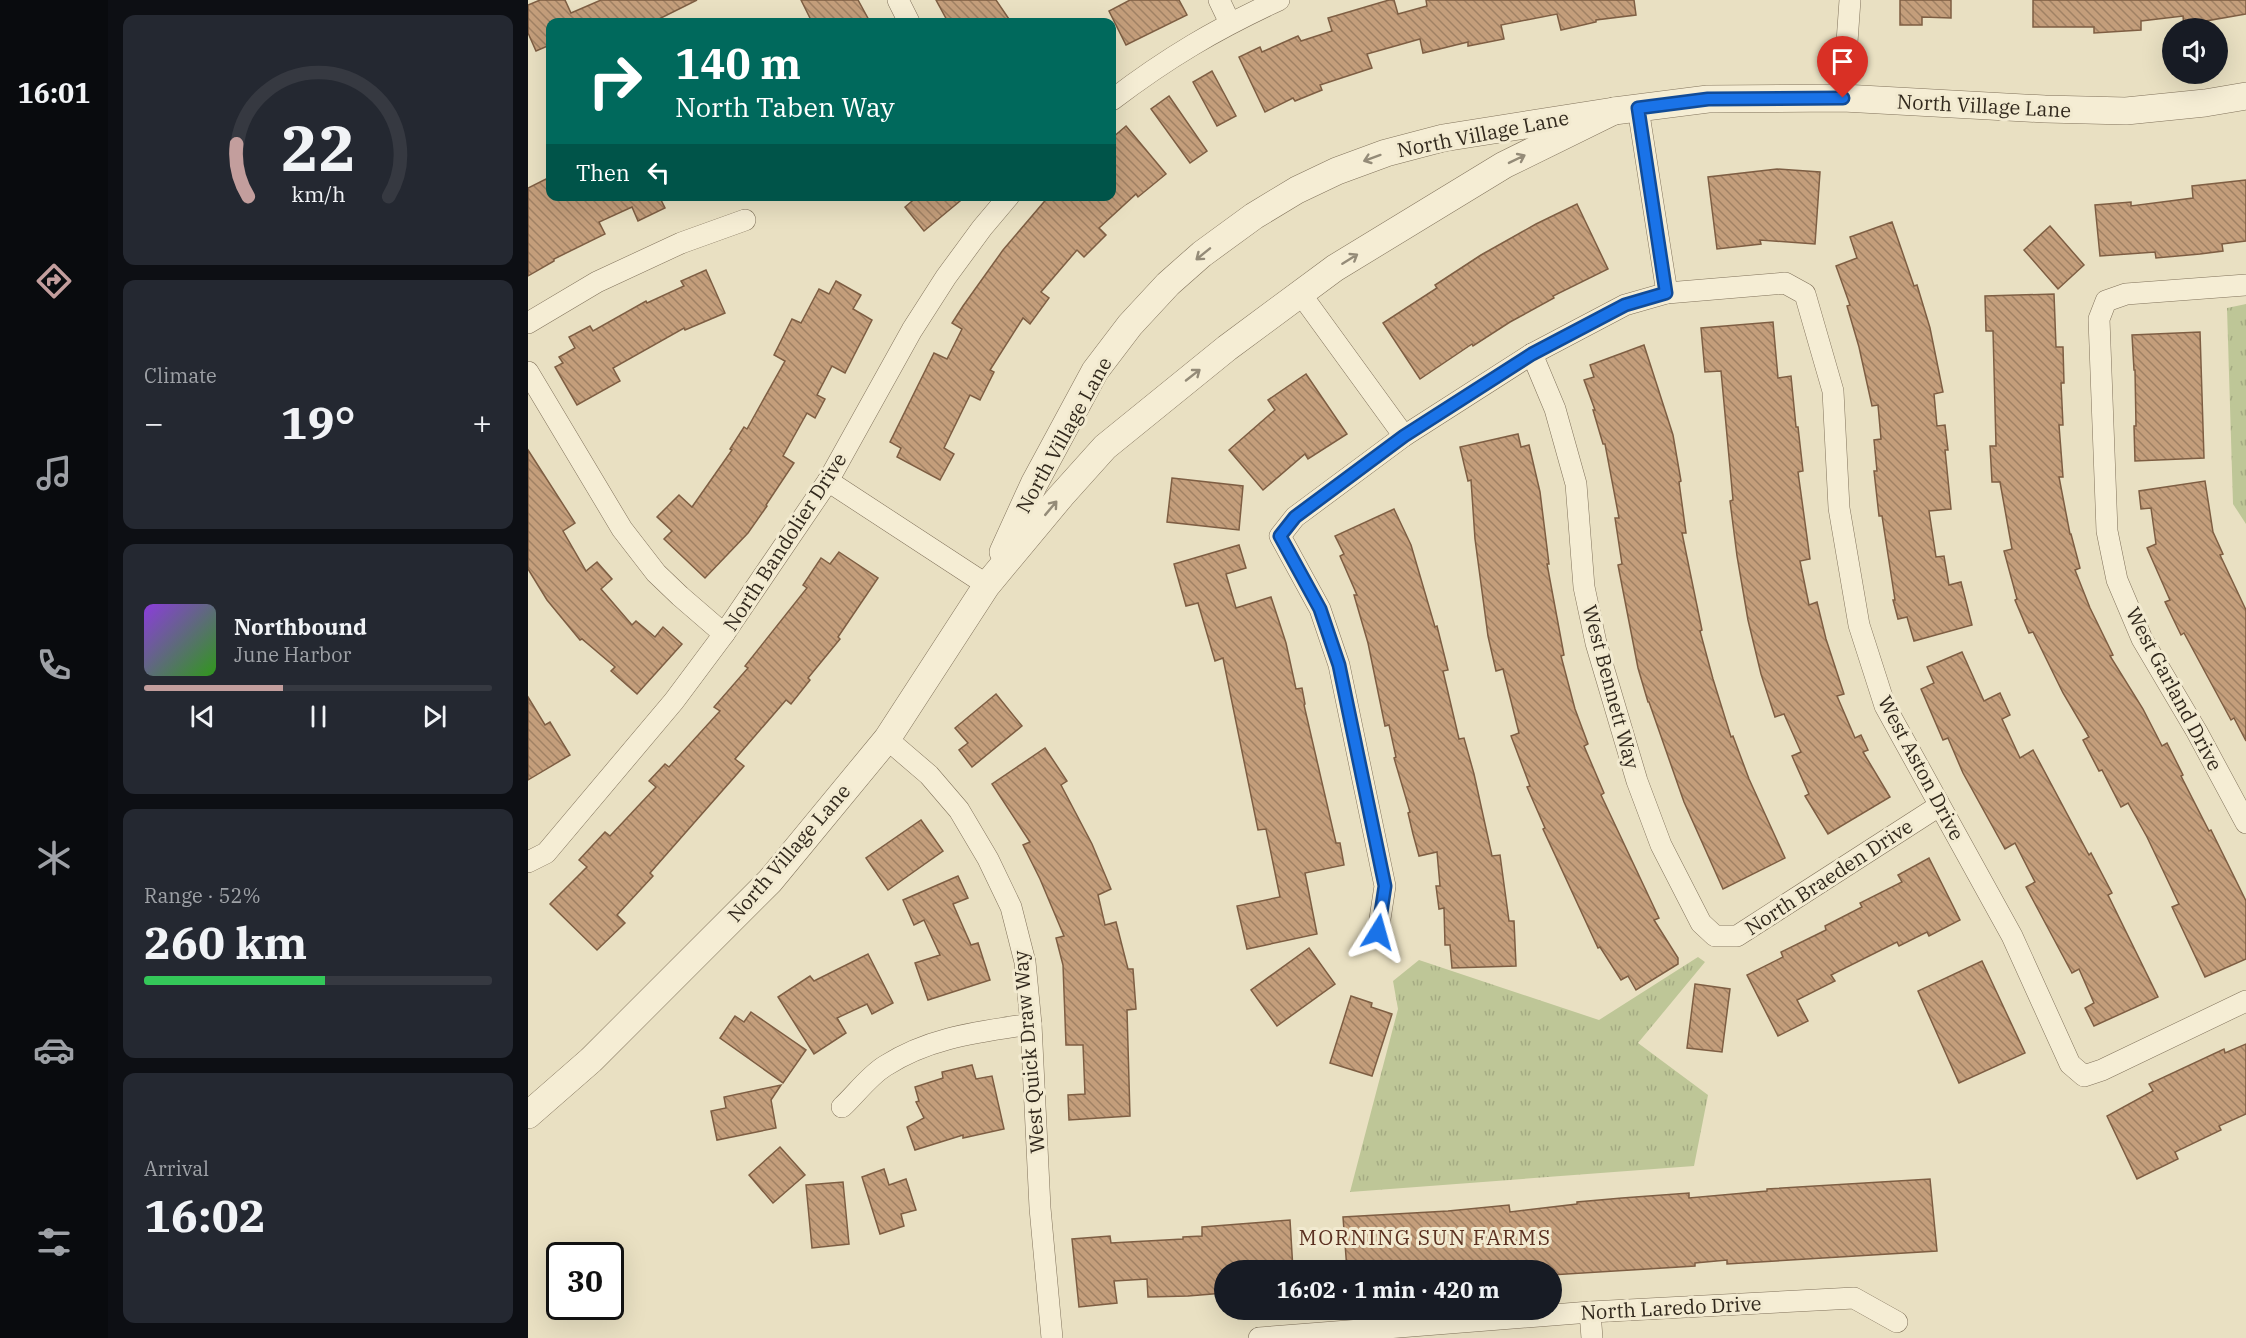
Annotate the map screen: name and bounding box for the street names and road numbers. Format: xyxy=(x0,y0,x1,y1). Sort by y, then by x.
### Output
street label: North Village Lane xyxy=(1896,87,2072,124)
street label: North Village Lane xyxy=(1395,104,1571,163)
street label: North Village Lane xyxy=(1009,352,1118,518)
street label: North Bandolier Drive xyxy=(717,447,852,636)
street label: West Bennett Way xyxy=(1577,602,1646,772)
street label: West Garland Drive xyxy=(2120,602,2229,775)
street label: West Aston Drive xyxy=(1872,691,1971,845)
street label: North Village Lane xyxy=(721,778,856,927)
street label: North Braeden Drive xyxy=(1740,812,1918,941)
street label: West Quick Draw Way xyxy=(1006,949,1051,1155)
street label: North Laredo Drive xyxy=(1580,1289,1762,1326)

